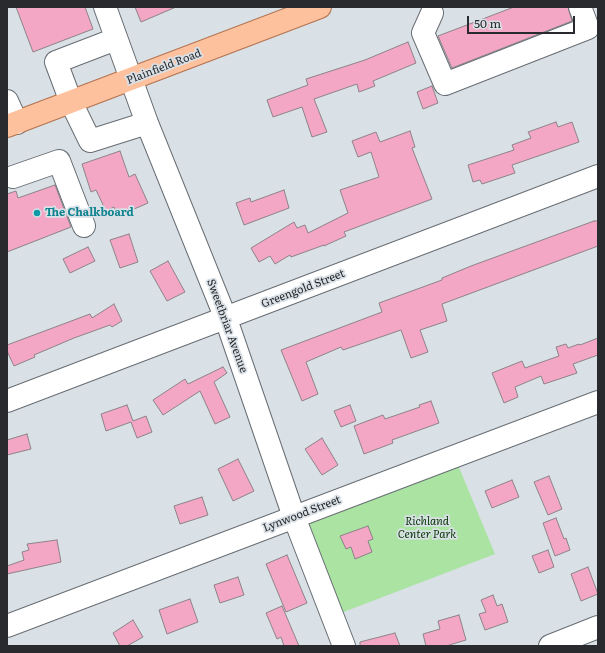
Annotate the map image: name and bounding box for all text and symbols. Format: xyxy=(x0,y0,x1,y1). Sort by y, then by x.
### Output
scale bar xyxy=(469,8,577,34)
text: 50 m xyxy=(474,14,501,32)
street label: Plainfield Road xyxy=(125,47,203,87)
place label: The Chalkboard xyxy=(45,206,134,220)
marker: The Chalkboard xyxy=(32,208,42,218)
street label: Greengold Street xyxy=(260,267,346,311)
street label: Sweetbriar Avenue xyxy=(204,277,250,375)
street label: Lynwood Street xyxy=(261,493,343,535)
park label: Richland Center Park xyxy=(398,515,456,541)

